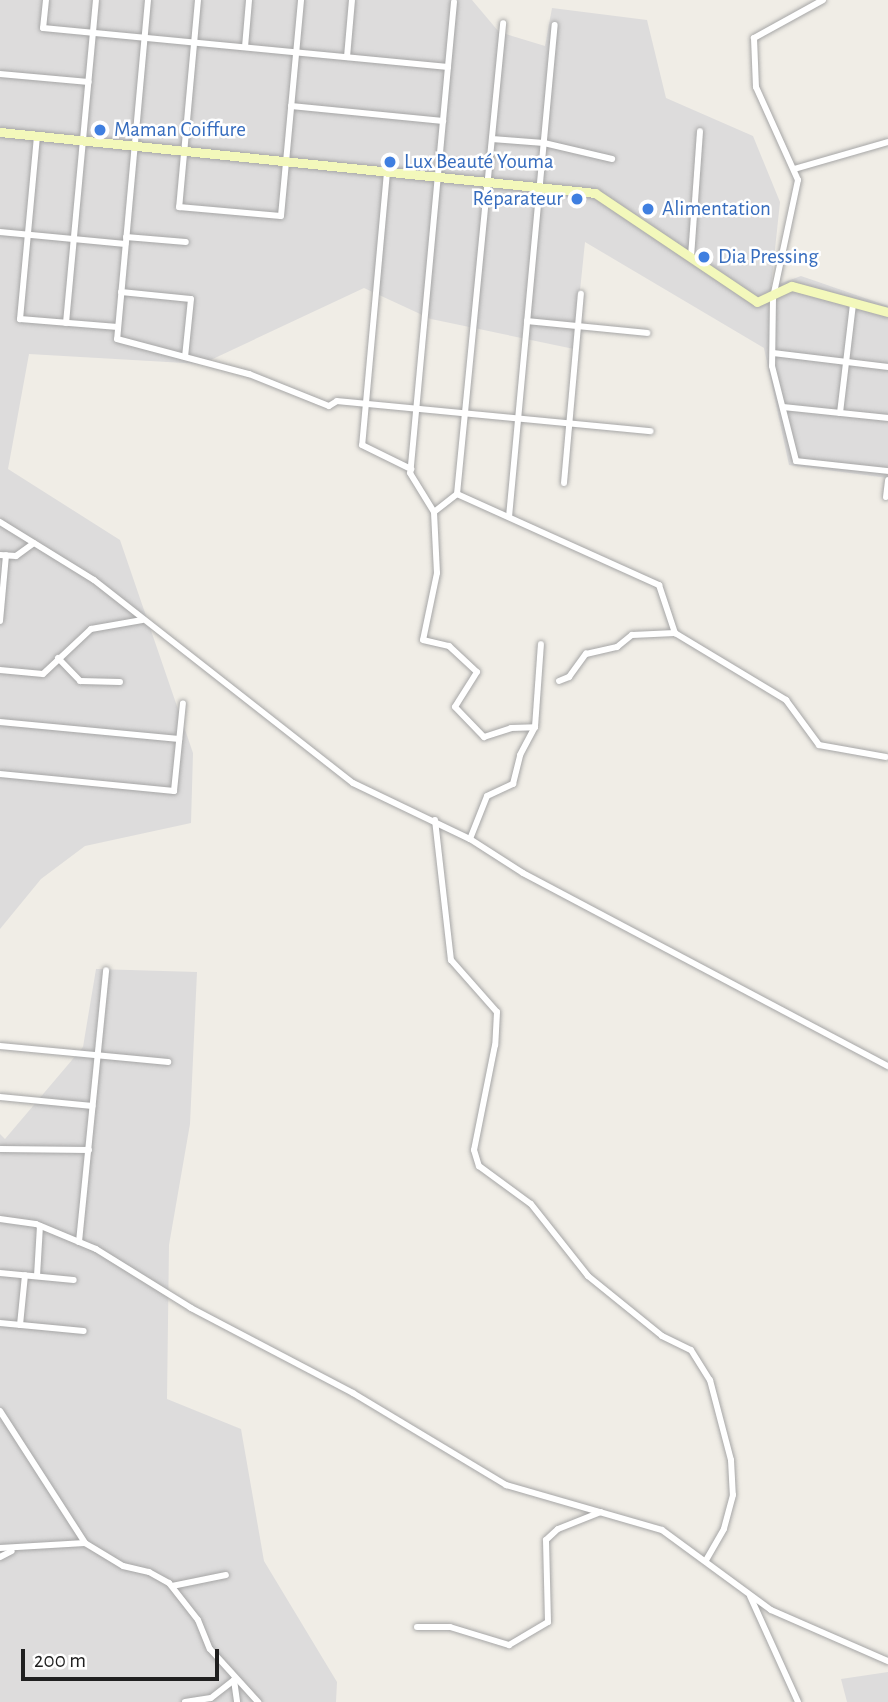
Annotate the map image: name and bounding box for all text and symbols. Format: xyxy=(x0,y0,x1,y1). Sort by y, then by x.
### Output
place label: Maman Coiffure xyxy=(114,117,246,143)
marker: Maman Coiffure xyxy=(92,122,108,138)
place label: Lux Beauté Youma xyxy=(404,149,554,175)
marker: Lux Beauté Youma xyxy=(382,154,398,170)
place label: Réparateur xyxy=(473,186,563,212)
marker: Réparateur xyxy=(569,191,585,207)
place label: Alimentation xyxy=(662,196,771,222)
marker: Alimentation xyxy=(640,201,656,217)
place label: Dia Pressing xyxy=(718,244,819,270)
marker: Dia Pressing xyxy=(696,249,712,265)
scale bar xyxy=(24,1636,222,1680)
text: 200 m xyxy=(34,1650,86,1671)

